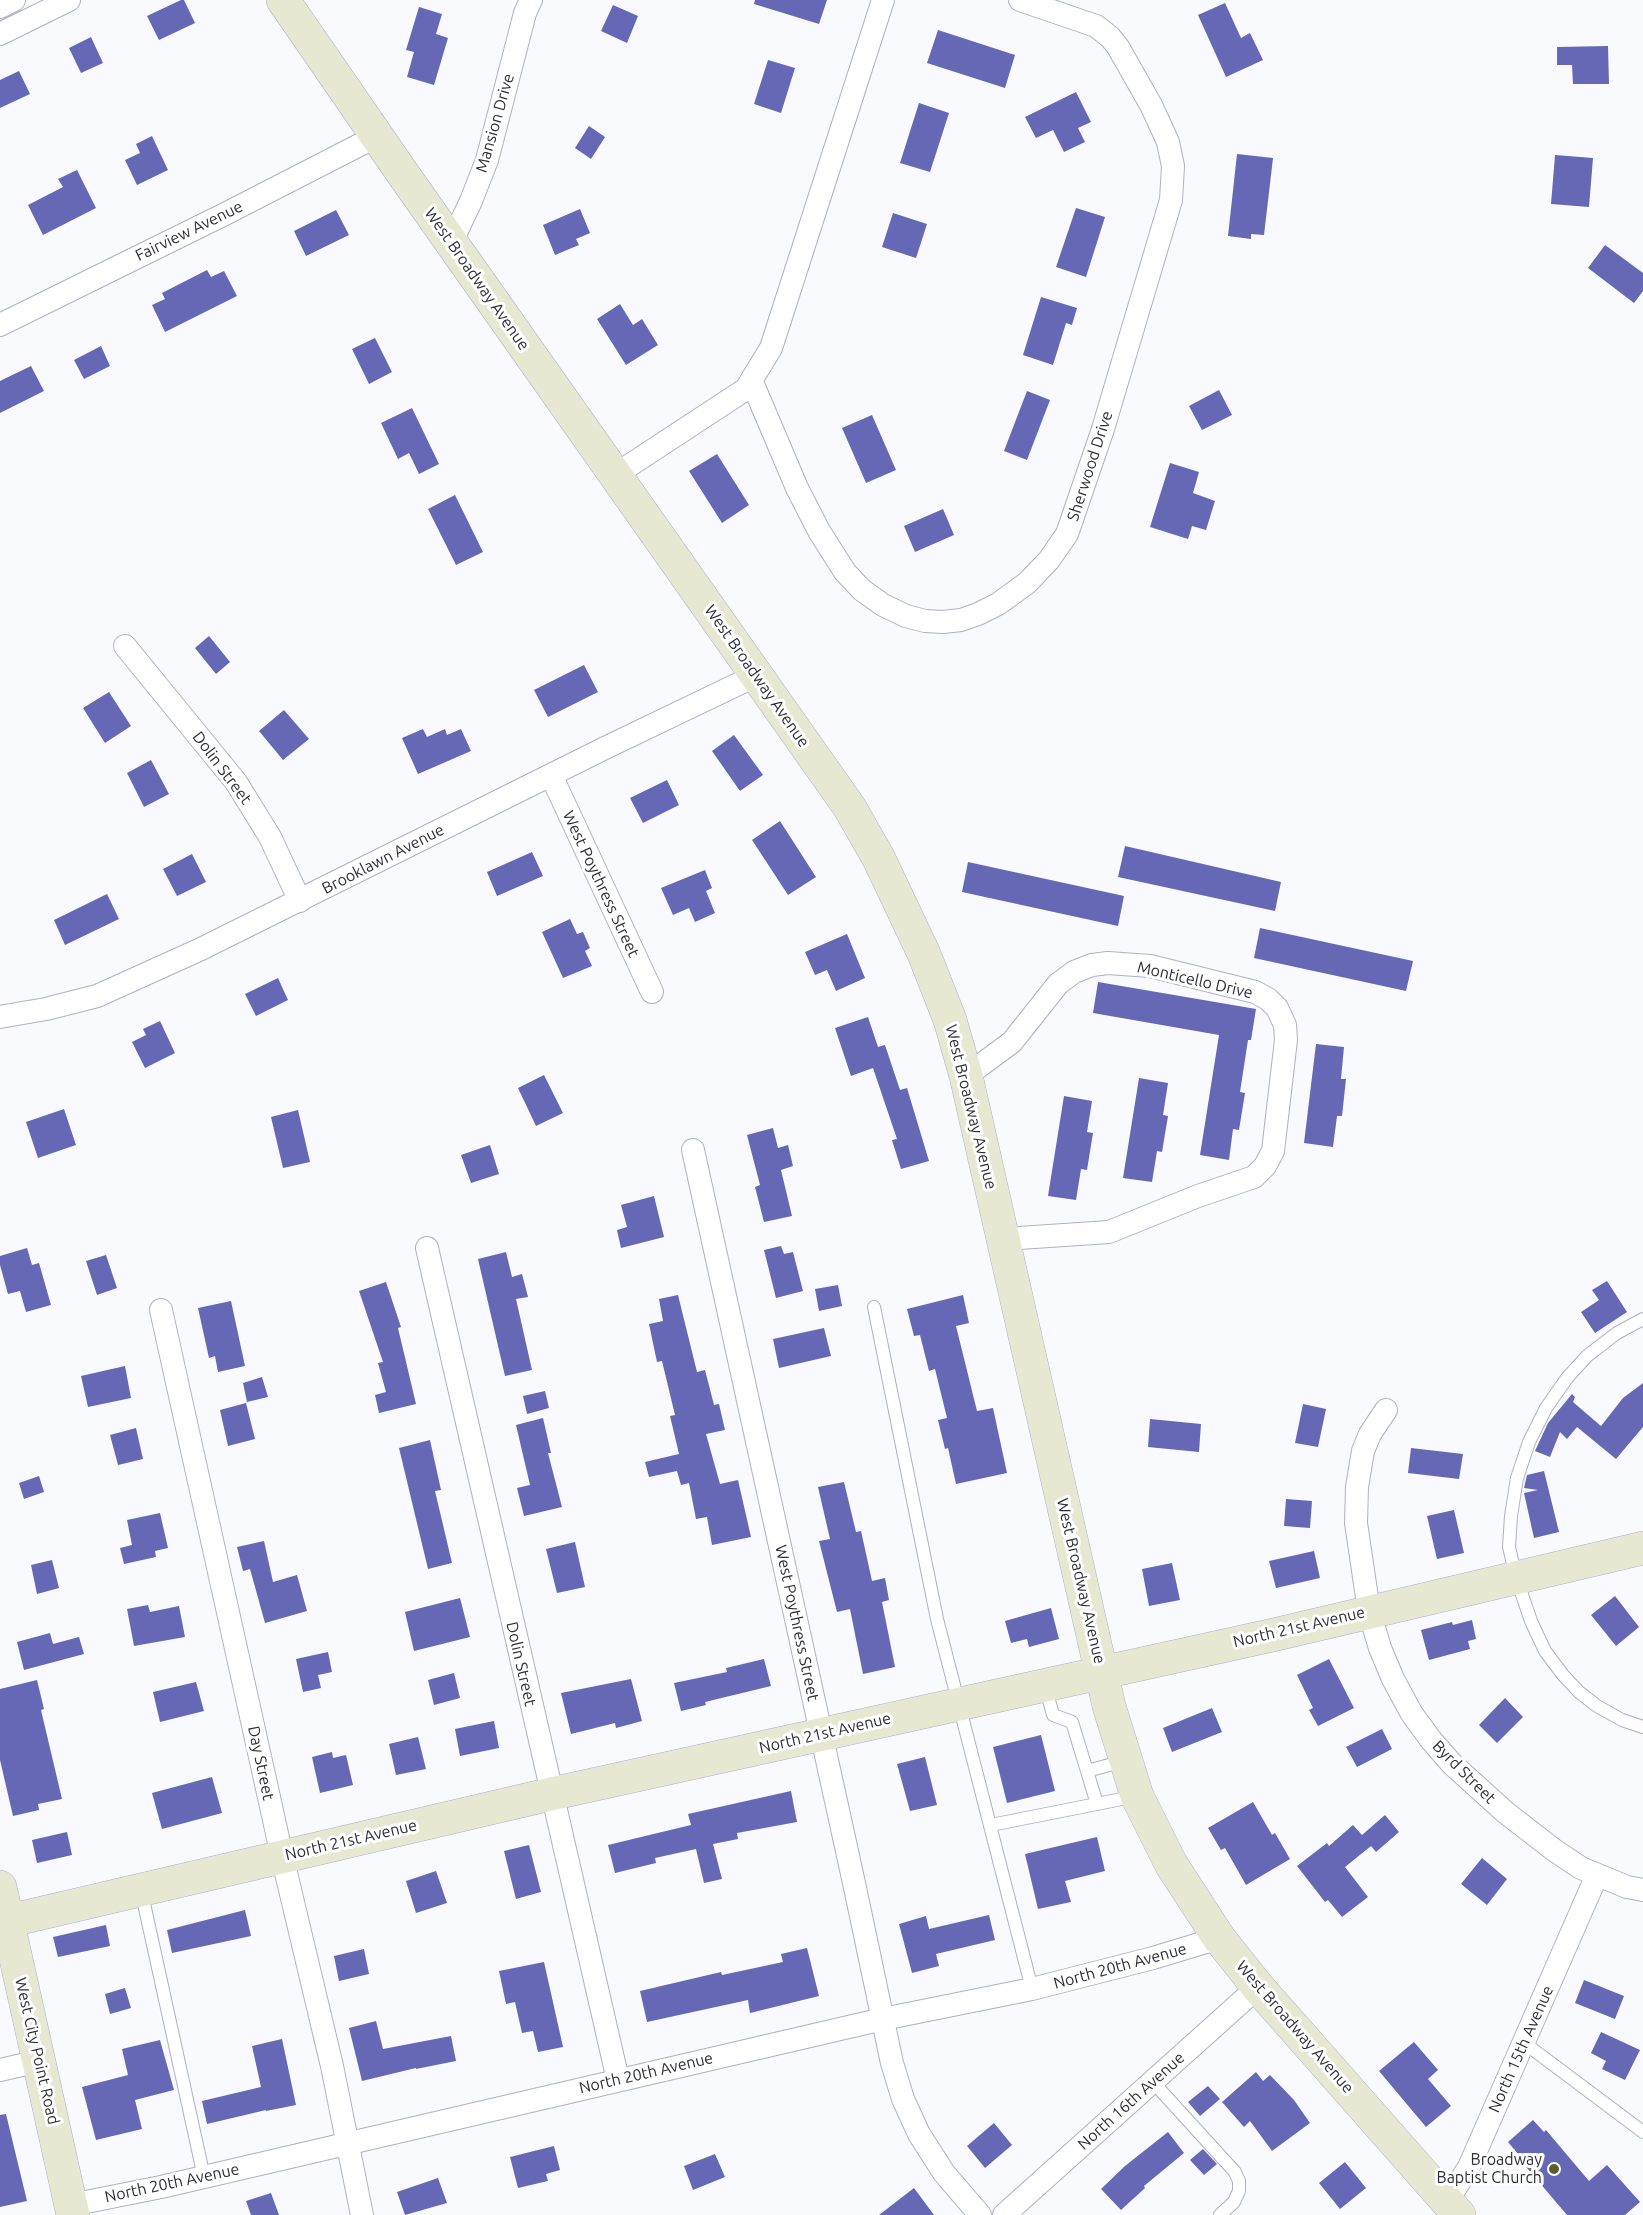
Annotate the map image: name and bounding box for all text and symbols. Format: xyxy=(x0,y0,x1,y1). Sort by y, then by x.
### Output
street label: Mansion Drive xyxy=(472,71,518,175)
street label: Fairview Avenue xyxy=(132,197,246,265)
street label: West Broadway Avenue xyxy=(421,204,533,354)
street label: Sherwood Drive xyxy=(1063,408,1117,524)
street label: West Broadway Avenue xyxy=(701,601,813,751)
street label: Dolin Street xyxy=(188,728,256,808)
street label: West Poythress Street xyxy=(559,808,643,960)
street label: Brooklawn Avenue xyxy=(319,820,447,898)
street label: Monticello Drive xyxy=(1135,957,1255,1003)
street label: West Broadway Avenue xyxy=(941,1023,1001,1191)
street label: West Broadway Avenue xyxy=(1053,1496,1109,1666)
street label: West Poythress Street xyxy=(771,1543,823,1703)
street label: North 21st Avenue xyxy=(1231,1602,1367,1652)
street label: Dolin Street xyxy=(502,1620,540,1708)
street label: North 21st Avenue xyxy=(757,1708,893,1758)
street label: Day Street xyxy=(244,1724,278,1802)
street label: Byrd Street xyxy=(1428,1736,1500,1808)
street label: North 21st Avenue xyxy=(283,1815,419,1865)
street label: North 20th Avenue xyxy=(1051,1939,1189,1993)
street label: West Broadway Avenue xyxy=(1232,1957,1358,2097)
street label: West City Point Road xyxy=(11,1976,63,2126)
street label: North 15th Avenue xyxy=(1484,1983,1558,2115)
street label: North 20th Avenue xyxy=(577,2048,715,2098)
street label: North 16th Avenue xyxy=(1074,2048,1188,2154)
place label: Broadway Baptist Church xyxy=(1436,2150,1542,2188)
street label: North 20th Avenue xyxy=(103,2159,241,2207)
marker: Broadway Baptist Church xyxy=(1547,2162,1561,2176)

